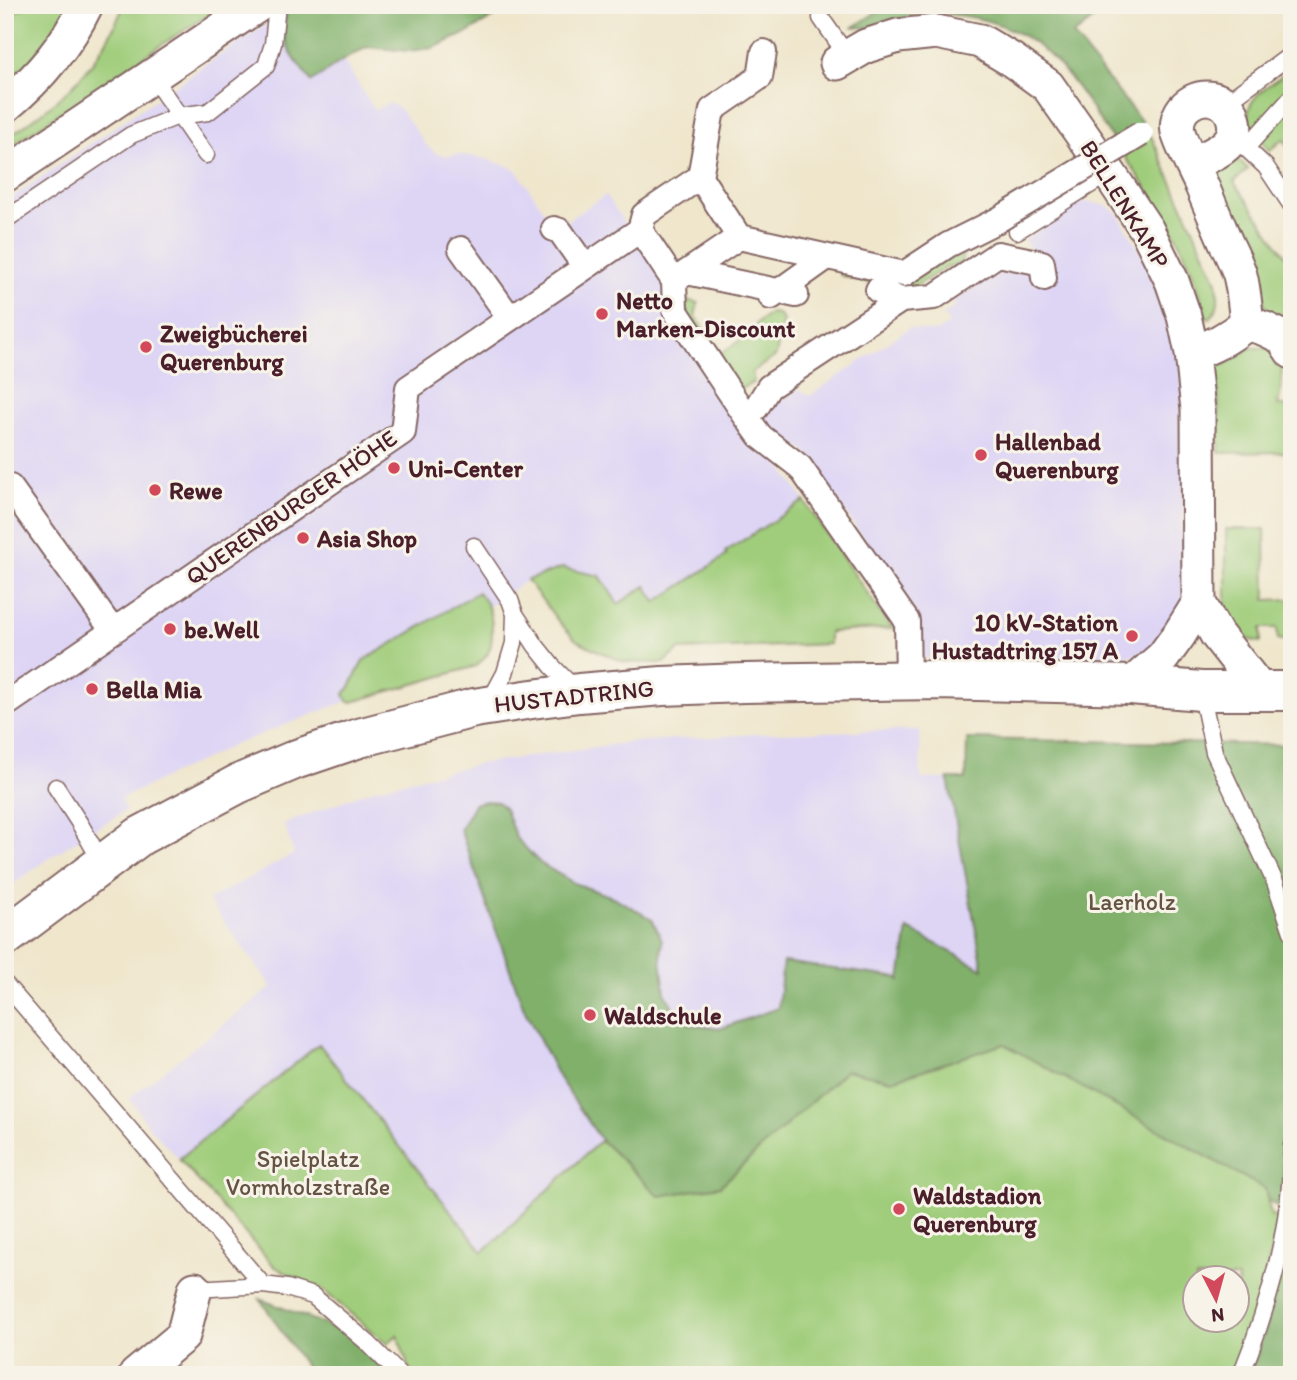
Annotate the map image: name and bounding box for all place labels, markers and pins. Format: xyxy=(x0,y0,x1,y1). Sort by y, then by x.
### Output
place label: Netto Marken-Discount xyxy=(616,286,795,343)
marker: Netto Marken-Discount xyxy=(594,306,610,322)
place label: Zweigbücherei Querenburg xyxy=(160,319,308,377)
marker: Zweigbücherei Querenburg xyxy=(138,339,154,355)
place label: Hallenbad Querenburg xyxy=(995,427,1119,485)
marker: Hallenbad Querenburg xyxy=(973,447,989,463)
place label: Uni-Center xyxy=(408,454,523,483)
marker: Uni-Center xyxy=(386,460,402,476)
place label: Rewe xyxy=(169,476,223,505)
marker: Rewe xyxy=(147,482,163,498)
place label: Asia Shop xyxy=(316,524,417,554)
marker: Asia Shop xyxy=(295,530,311,546)
place label: 10 kV-Station Hustadtring 157 A xyxy=(932,608,1119,666)
place label: be.Well xyxy=(184,615,260,644)
marker: be.Well xyxy=(162,621,178,637)
marker: 10 kV-Station Hustadtring 157 A xyxy=(1124,628,1140,644)
place label: Bella Mia xyxy=(106,675,202,704)
marker: Bella Mia xyxy=(84,681,100,697)
place label: Waldschule xyxy=(604,1001,722,1030)
marker: Waldschule xyxy=(582,1007,598,1023)
place label: Waldstadion Querenburg xyxy=(913,1181,1042,1239)
marker: Waldstadion Querenburg xyxy=(891,1201,907,1217)

